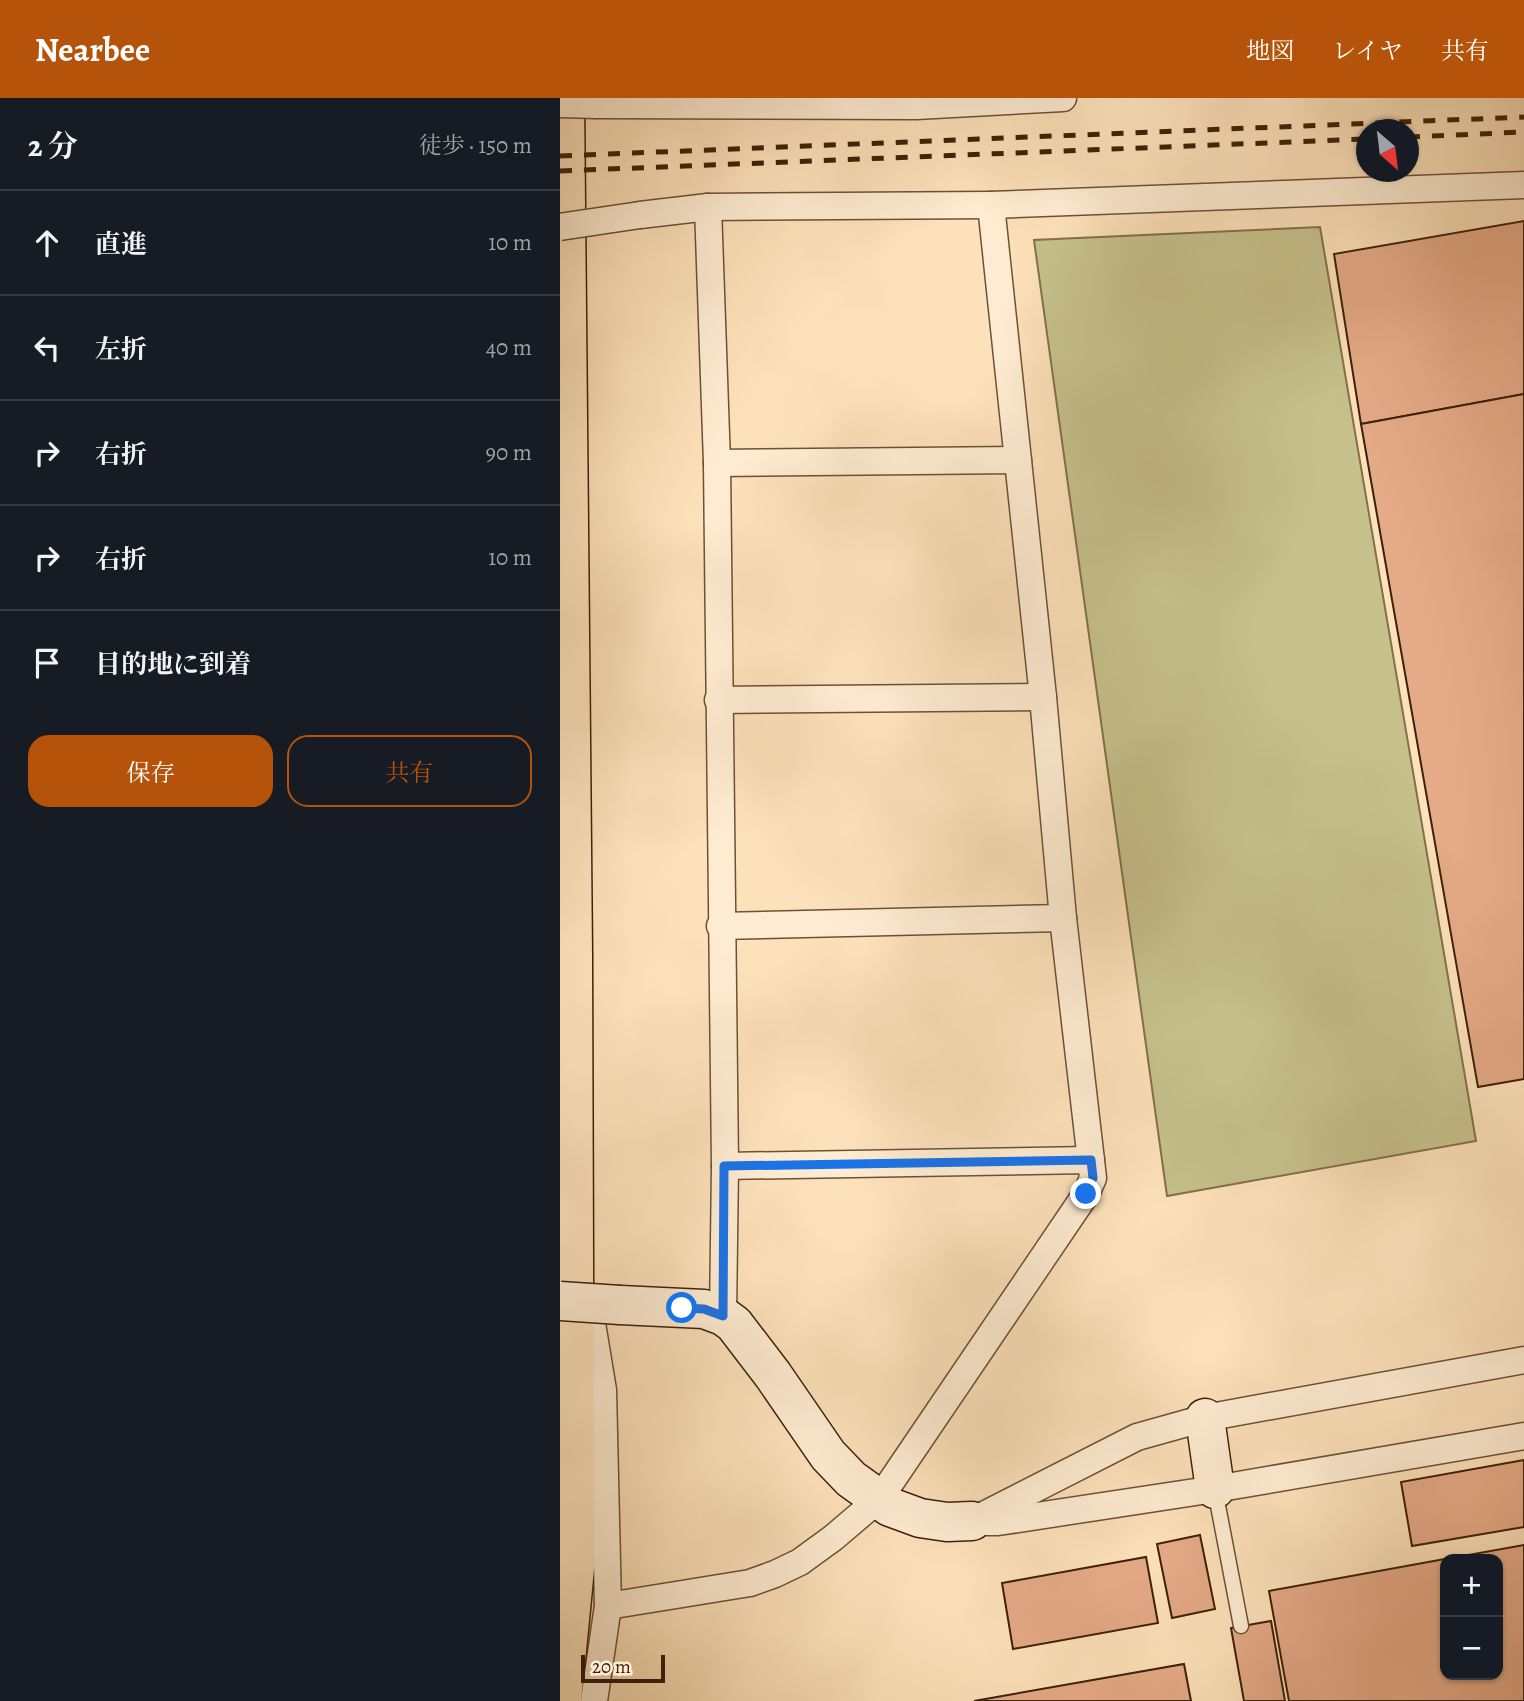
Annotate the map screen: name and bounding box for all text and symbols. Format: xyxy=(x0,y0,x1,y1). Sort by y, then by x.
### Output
text: Nearbee xyxy=(35,27,150,72)
text: 地図 xyxy=(1246,35,1294,67)
text: レイヤ xyxy=(1332,35,1403,67)
text: 共有 xyxy=(1441,35,1489,67)
north arrow xyxy=(1356,119,1419,182)
text: 2 分 xyxy=(28,126,78,166)
text: 徒歩 · 150 m xyxy=(419,130,532,161)
icon: ahead xyxy=(28,224,66,262)
text: 直進 xyxy=(95,227,147,262)
text: 10 m xyxy=(488,227,532,258)
icon: left xyxy=(28,329,66,367)
text: 左折 xyxy=(95,332,147,367)
text: 40 m xyxy=(486,332,532,363)
icon: right xyxy=(28,434,66,472)
text: 右折 xyxy=(95,437,147,472)
text: 90 m xyxy=(486,437,532,468)
icon: right xyxy=(28,539,66,577)
text: 右折 xyxy=(95,542,147,577)
text: 10 m xyxy=(488,542,532,573)
icon: arrive xyxy=(28,644,66,682)
text: 目的地に到着 xyxy=(95,647,251,682)
button: 保存 xyxy=(28,735,273,807)
button: 共有 xyxy=(287,735,532,807)
route end xyxy=(1070,1178,1101,1209)
route start xyxy=(666,1292,697,1323)
map controls xyxy=(1440,1554,1503,1680)
button: + xyxy=(1440,1554,1503,1617)
button: − xyxy=(1440,1617,1503,1680)
scale bar xyxy=(581,1652,665,1684)
text: 20 m xyxy=(592,1654,631,1680)

